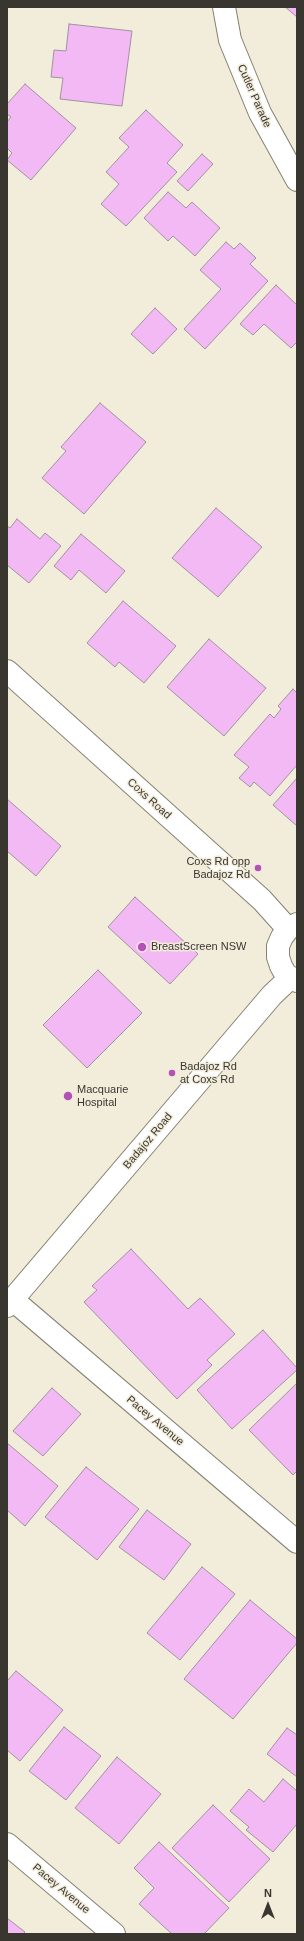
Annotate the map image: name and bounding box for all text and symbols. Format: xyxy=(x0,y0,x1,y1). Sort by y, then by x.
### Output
street label: Cutler Parade xyxy=(234,62,274,130)
street label: Coxs Road xyxy=(124,776,174,822)
place label: Coxs Rd opp Badajoz Rd xyxy=(186,855,250,881)
marker: Coxs Rd opp Badajoz Rd xyxy=(253,863,263,873)
place label: BreastScreen NSW xyxy=(151,940,246,954)
marker: BreastScreen NSW xyxy=(136,941,148,953)
place label: Badajoz Rd at Coxs Rd xyxy=(180,1060,237,1086)
marker: Badajoz Rd at Coxs Rd xyxy=(167,1068,177,1078)
place label: Macquarie Hospital xyxy=(77,1083,128,1109)
marker: Macquarie Hospital xyxy=(62,1090,74,1102)
street label: Badajoz Road xyxy=(121,1110,175,1172)
street label: Pacey Avenue xyxy=(124,1393,186,1449)
street label: Pacey Avenue xyxy=(30,1861,92,1917)
north arrow xyxy=(248,1885,288,1925)
text: N xyxy=(264,1887,272,1899)

